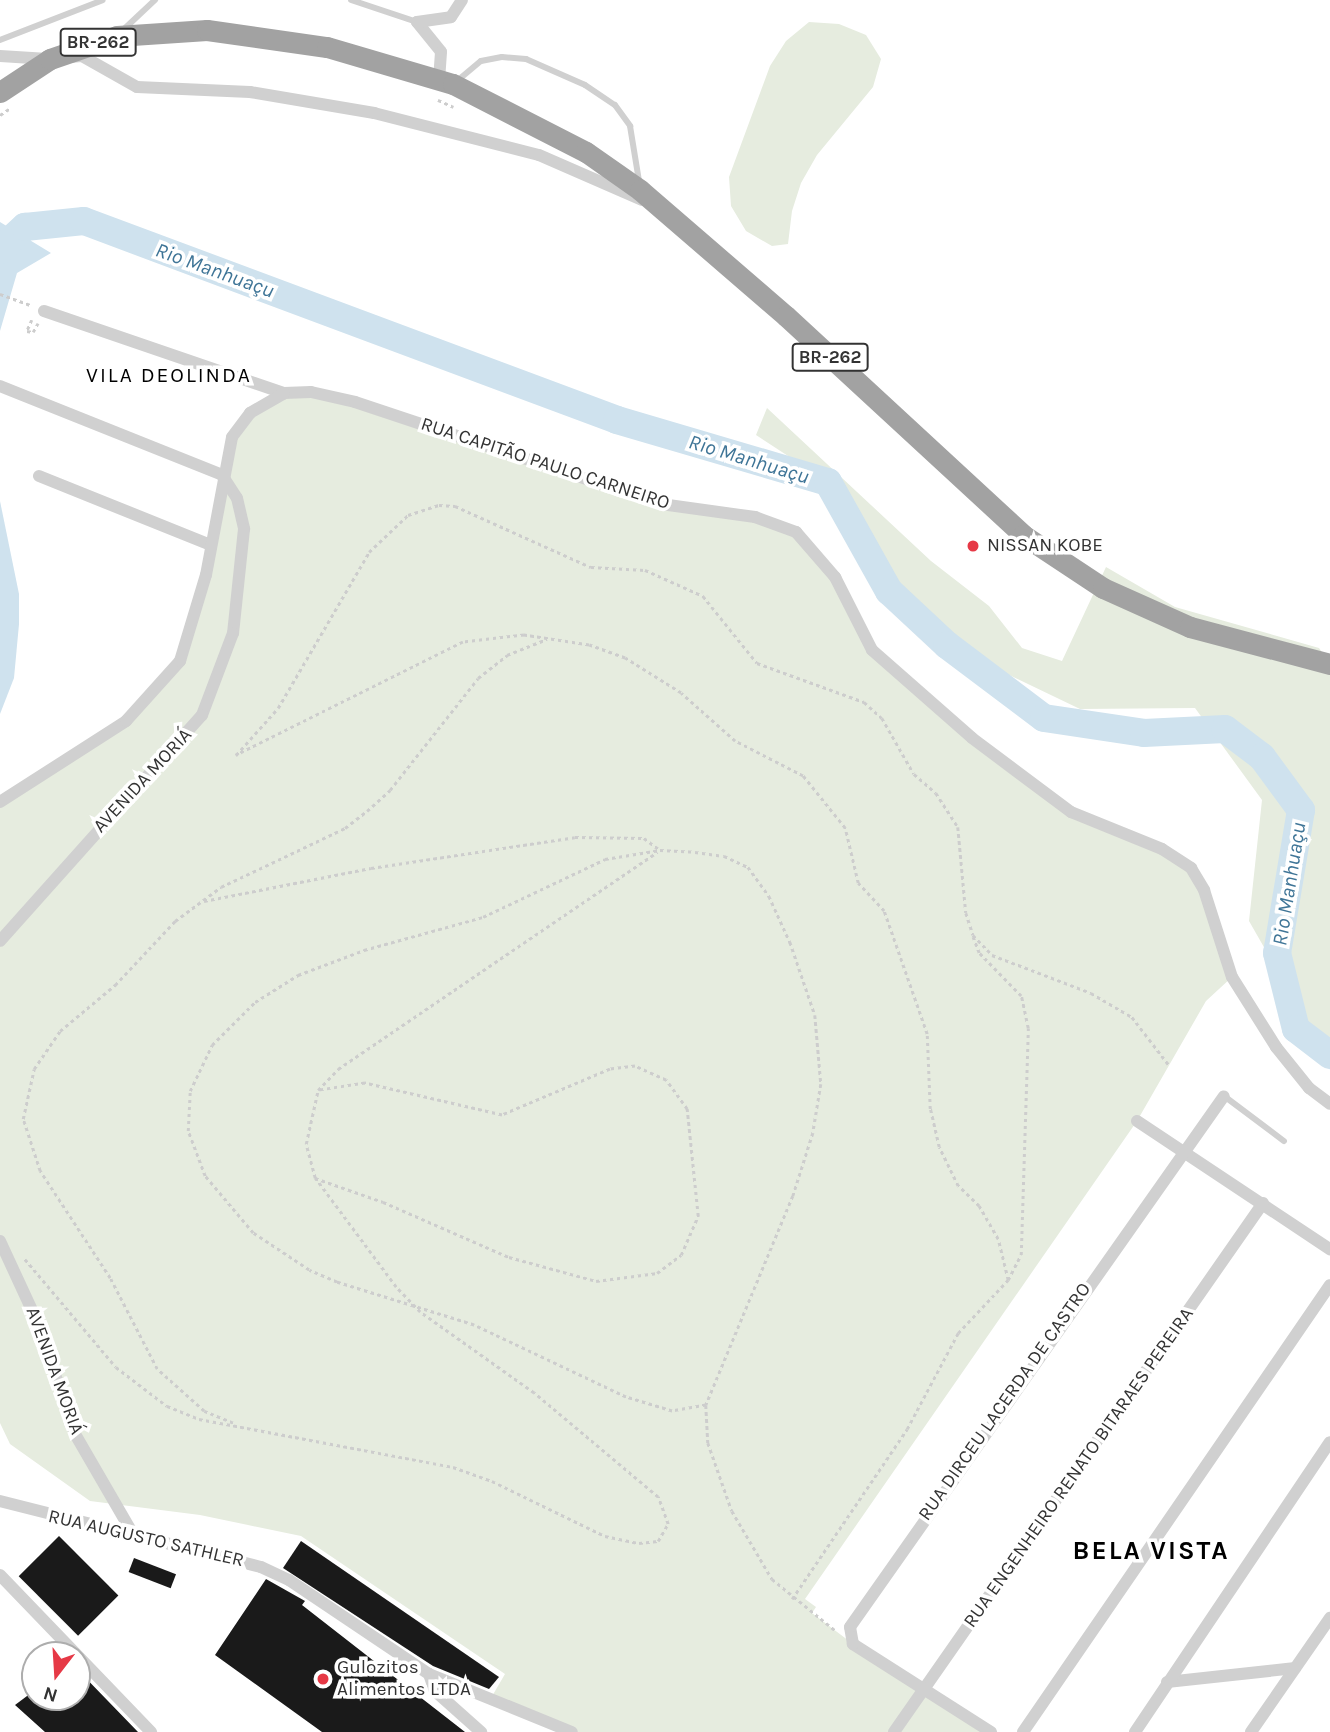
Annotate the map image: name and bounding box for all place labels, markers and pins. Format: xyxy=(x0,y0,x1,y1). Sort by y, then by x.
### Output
place label: NISSAN KOBE xyxy=(987,535,1103,557)
marker: NISSAN KOBE xyxy=(965,538,981,554)
place label: Gulozitos Alimentos LTDA xyxy=(337,1657,471,1701)
marker: Gulozitos Alimentos LTDA xyxy=(315,1671,331,1687)

